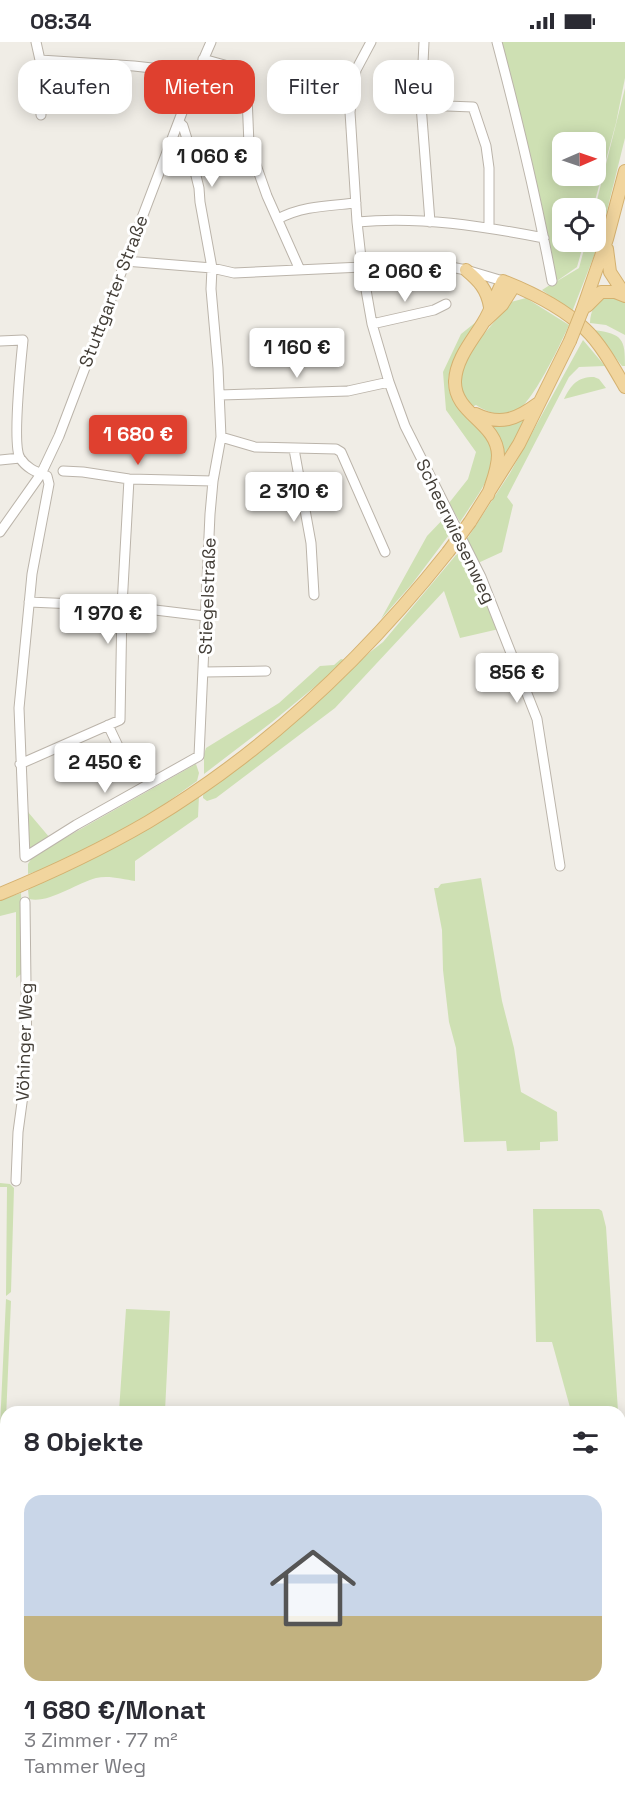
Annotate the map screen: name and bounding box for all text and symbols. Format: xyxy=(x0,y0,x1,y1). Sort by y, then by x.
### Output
text: 08:34 xyxy=(30,7,91,35)
chip: Kaufen xyxy=(18,60,132,114)
chip: Mieten xyxy=(144,60,255,114)
chip: Filter xyxy=(267,60,361,114)
chip: Neu xyxy=(373,60,454,114)
north arrow xyxy=(552,132,606,186)
map controls xyxy=(552,132,606,252)
pin: 1 060 € xyxy=(157,137,267,188)
text: 1 060 € xyxy=(176,143,248,169)
button: locate xyxy=(552,198,606,252)
street label: Stuttgarter Straße xyxy=(73,212,153,370)
pin: 2 060 € xyxy=(350,252,460,303)
text: 2 060 € xyxy=(368,258,442,284)
pin: 1 160 € xyxy=(242,328,352,379)
text: 1 160 € xyxy=(263,334,331,360)
pin: 1 680 € xyxy=(83,415,193,466)
text: 1 680 € xyxy=(103,421,173,447)
street label: Scheerwiesenweg xyxy=(411,455,501,607)
pin: 2 310 € xyxy=(239,472,349,523)
text: 2 310 € xyxy=(259,478,329,504)
street label: Stiegelstraße xyxy=(193,537,221,655)
pin: 1 970 € xyxy=(53,594,163,645)
text: 1 970 € xyxy=(74,600,142,626)
pin: 856 € xyxy=(475,653,559,704)
text: 856 € xyxy=(490,659,545,685)
pin: 2 450 € xyxy=(50,743,160,794)
text: 2 450 € xyxy=(68,749,142,775)
street label: Vöhinger Weg xyxy=(10,982,38,1102)
text: 8 Objekte xyxy=(24,1425,143,1459)
icon: filters xyxy=(569,1426,602,1459)
icon: home xyxy=(259,1534,367,1642)
text: 1 680 €/Monat xyxy=(24,1693,206,1727)
text: 3 Zimmer · 77 m² xyxy=(24,1727,178,1753)
text: Tammer Weg xyxy=(24,1753,146,1779)

